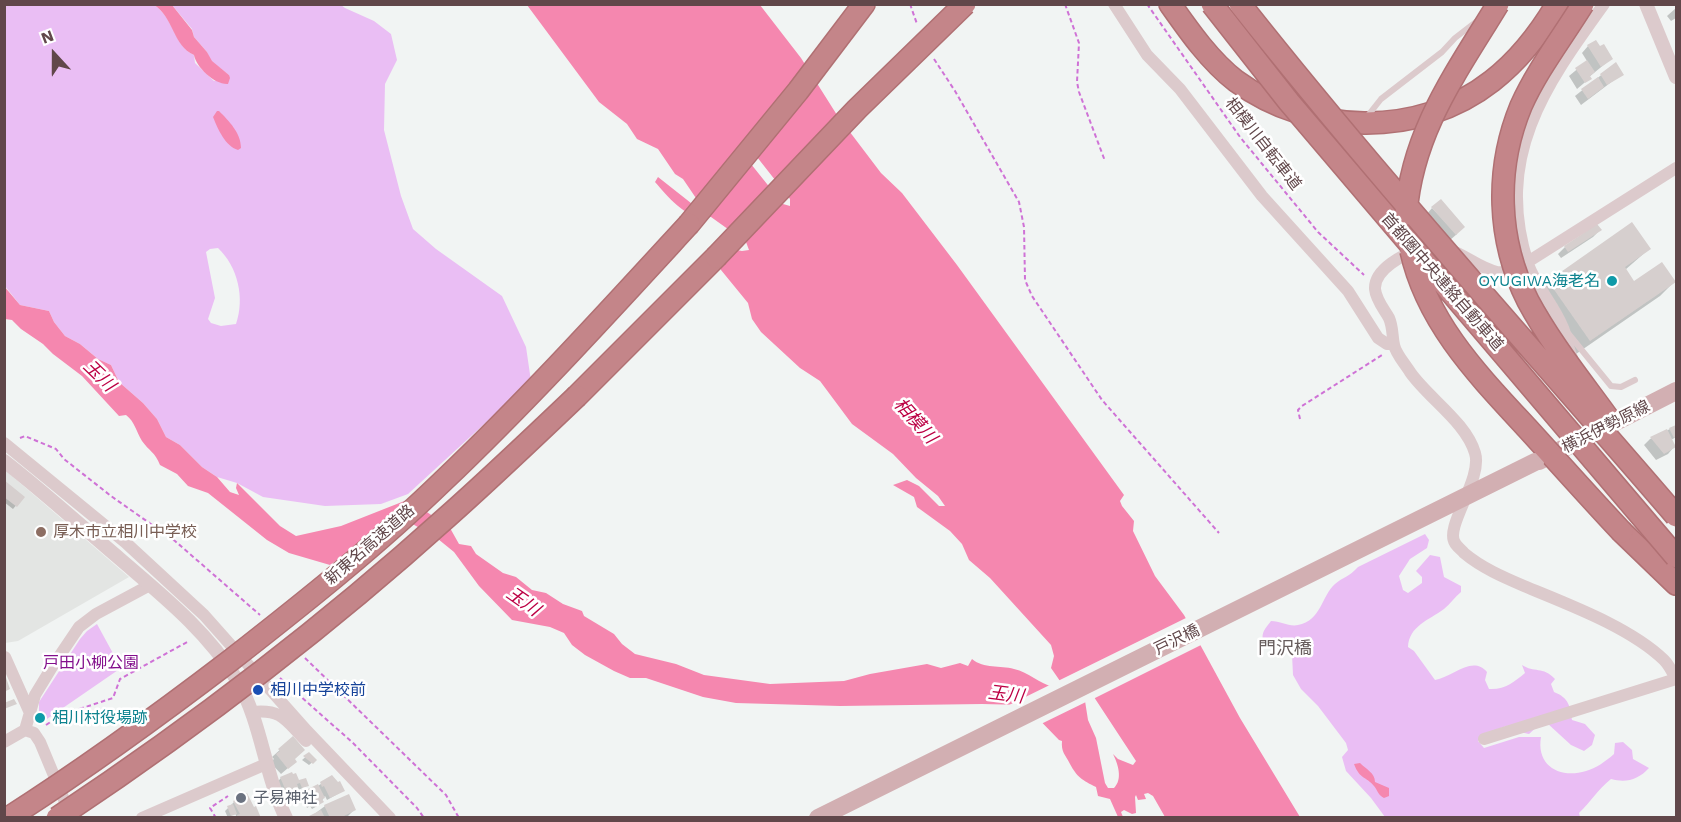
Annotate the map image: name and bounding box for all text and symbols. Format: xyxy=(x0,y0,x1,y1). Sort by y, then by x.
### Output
north arrow xyxy=(24,24,84,84)
text: N xyxy=(38,26,56,48)
street label: 相模川自転車道 xyxy=(1221,94,1305,194)
street label: 首都圏中央連絡自動車道 xyxy=(1377,209,1507,355)
place label: OYUGIWA海老名 xyxy=(1478,271,1600,291)
marker: OYUGIWA海老名 xyxy=(1605,274,1619,288)
water label: 玉川 xyxy=(79,356,119,396)
water label: 相模川 xyxy=(889,394,941,448)
street label: 横浜伊勢原線 xyxy=(1559,397,1653,457)
street label: 新東名高速道路 xyxy=(321,501,419,589)
place label: 厚木市立相川中学校 xyxy=(53,522,197,542)
marker: 厚木市立相川中学校 xyxy=(34,525,48,539)
water label: 玉川 xyxy=(502,583,544,621)
street label: 戸沢橋 xyxy=(1151,621,1203,659)
district label: 門沢橋 xyxy=(1258,638,1312,660)
park label: 戸田小柳公園 xyxy=(43,653,139,673)
place label: 相川中学校前 xyxy=(270,680,366,700)
water label: 玉川 xyxy=(987,682,1025,708)
marker: 相川中学校前 xyxy=(251,683,265,697)
place label: 相川村役場跡 xyxy=(52,708,148,728)
marker: 相川村役場跡 xyxy=(33,711,47,725)
place label: 子易神社 xyxy=(253,788,317,808)
marker: 子易神社 xyxy=(234,791,248,805)

